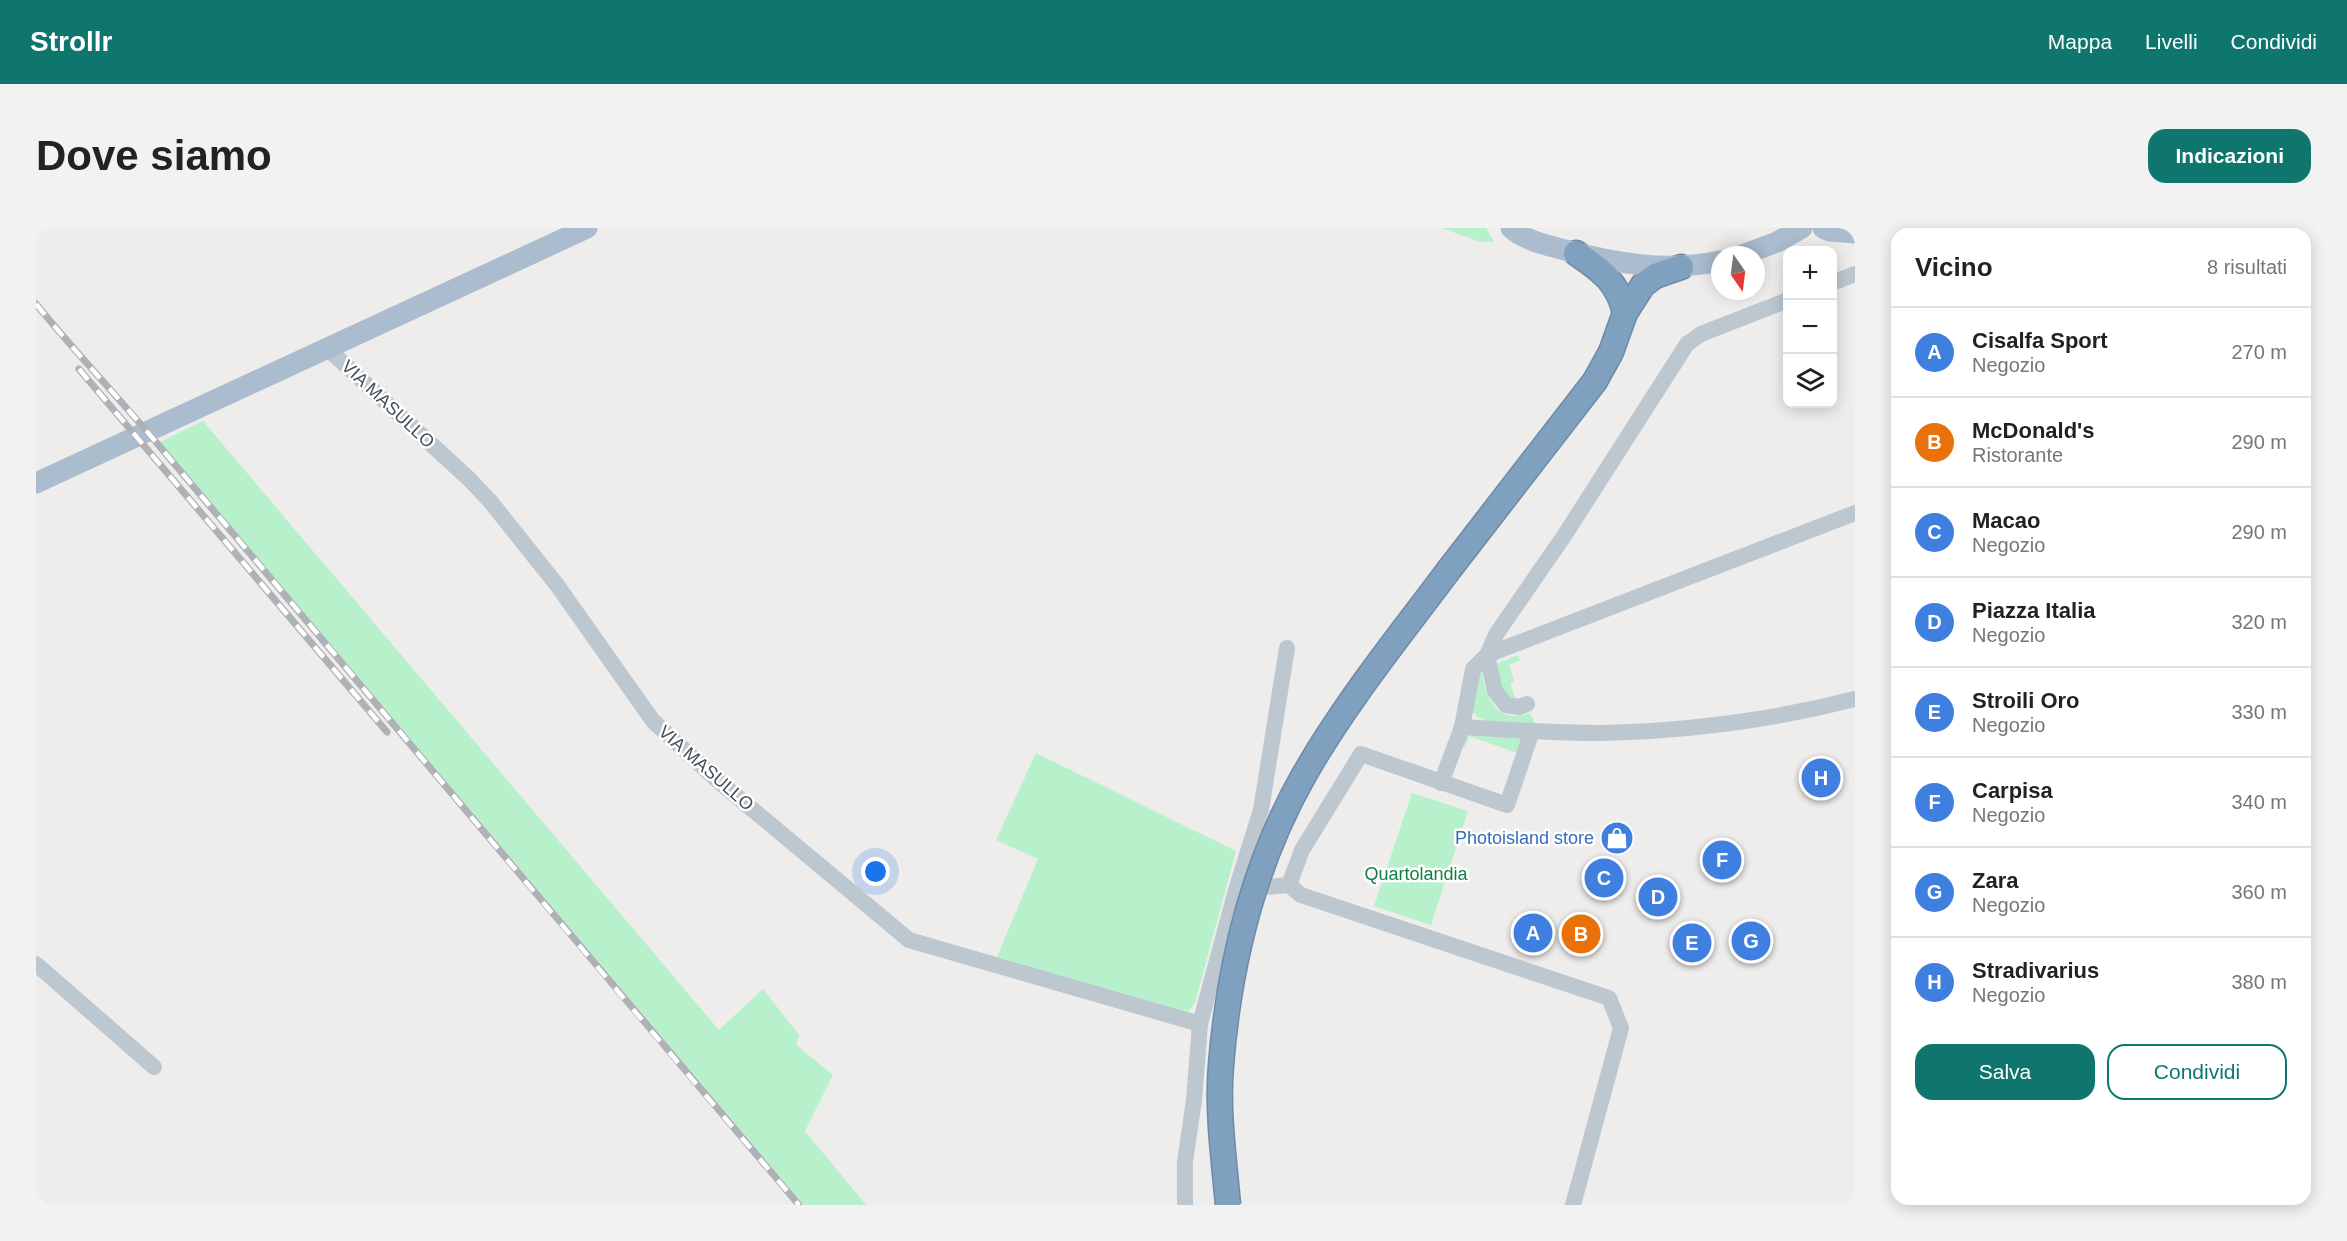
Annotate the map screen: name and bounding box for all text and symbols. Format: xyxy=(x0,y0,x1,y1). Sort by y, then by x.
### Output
text: Strollr xyxy=(30,26,112,57)
text: Mappa xyxy=(2048,30,2112,53)
text: Livelli xyxy=(2145,30,2198,53)
text: Condividi xyxy=(2231,30,2317,53)
button: Indicazioni xyxy=(2148,129,2311,183)
text: Dove siamo xyxy=(36,132,272,179)
north arrow xyxy=(1711,246,1765,300)
map controls xyxy=(1783,246,1837,408)
button: + xyxy=(1783,246,1837,300)
text: Vicino xyxy=(1915,252,1993,282)
text: 8 risultati xyxy=(2207,256,2287,278)
button: − xyxy=(1783,300,1837,354)
text: Cisalfa Sport xyxy=(1972,328,2108,353)
text: A xyxy=(1927,341,1942,363)
text: 270 m xyxy=(2231,341,2287,363)
button: layers xyxy=(1783,354,1837,408)
text: Negozio xyxy=(1972,354,2045,376)
street label: VIA MASULLO xyxy=(338,356,438,452)
text: McDonald's xyxy=(1972,418,2095,443)
text: B xyxy=(1927,431,1942,453)
text: 290 m xyxy=(2231,431,2287,453)
text: Ristorante xyxy=(1972,444,2063,466)
text: Macao xyxy=(1972,508,2040,533)
text: C xyxy=(1927,521,1942,543)
text: 290 m xyxy=(2231,521,2287,543)
text: Negozio xyxy=(1972,534,2045,556)
text: Piazza Italia xyxy=(1972,598,2096,623)
text: D xyxy=(1927,611,1942,633)
text: 320 m xyxy=(2231,611,2287,633)
text: Negozio xyxy=(1972,624,2045,646)
text: Stroili Oro xyxy=(1972,688,2080,713)
text: E xyxy=(1928,701,1941,723)
text: 330 m xyxy=(2231,701,2287,723)
text: Negozio xyxy=(1972,714,2045,736)
street label: VIA MASULLO xyxy=(655,721,757,815)
pin: H xyxy=(1802,756,1840,800)
text: Carpisa xyxy=(1972,778,2053,803)
text: F xyxy=(1928,791,1941,813)
text: 340 m xyxy=(2231,791,2287,813)
text: Negozio xyxy=(1972,804,2045,826)
shop icon: Photoisland store xyxy=(1599,820,1635,856)
place label: Photoisland store xyxy=(1455,828,1594,848)
pin: F xyxy=(1702,838,1742,882)
pin: C xyxy=(1584,856,1624,900)
your location xyxy=(861,857,890,886)
park label: Quartolandia xyxy=(1364,864,1469,884)
text: Zara xyxy=(1972,868,2018,893)
pin: D xyxy=(1638,874,1678,920)
text: G xyxy=(1927,881,1942,903)
text: 360 m xyxy=(2231,881,2287,903)
text: Negozio xyxy=(1972,894,2045,916)
pin: A xyxy=(1514,910,1552,956)
pin: B xyxy=(1562,912,1600,956)
pin: G xyxy=(1732,918,1770,964)
pin: E xyxy=(1672,920,1712,966)
text: Stradivarius xyxy=(1972,958,2099,983)
text: H xyxy=(1927,971,1942,993)
text: 380 m xyxy=(2231,971,2287,993)
text: Negozio xyxy=(1972,984,2045,1006)
button: Salva xyxy=(1915,1044,2095,1100)
button: Condividi xyxy=(2107,1044,2287,1100)

